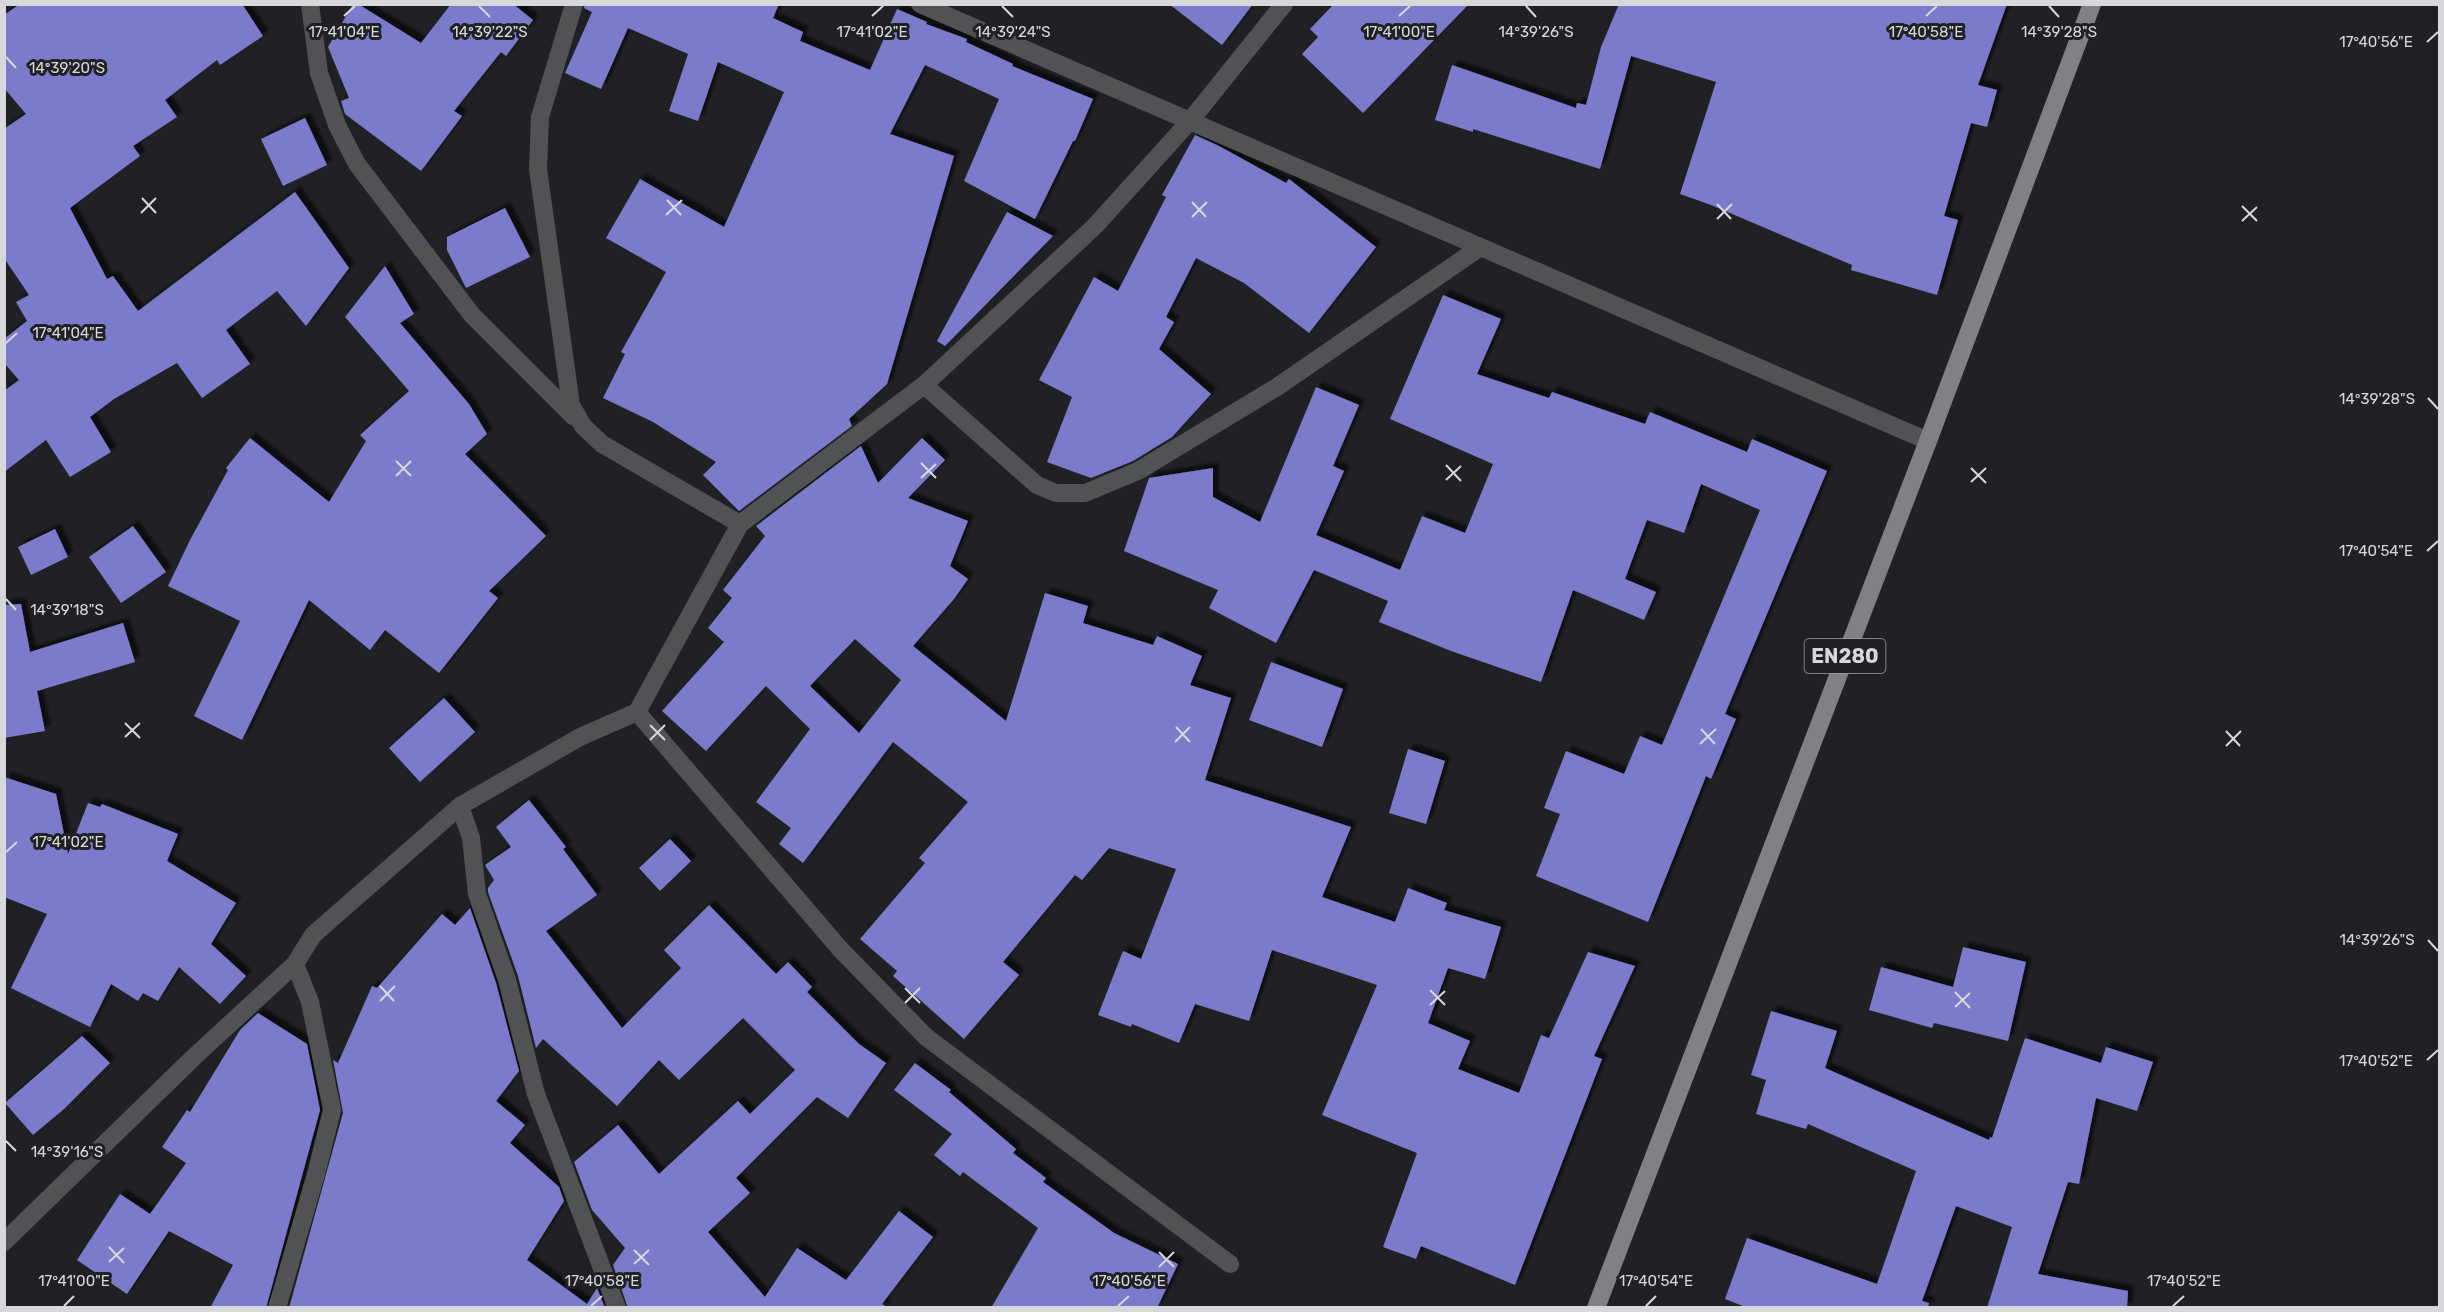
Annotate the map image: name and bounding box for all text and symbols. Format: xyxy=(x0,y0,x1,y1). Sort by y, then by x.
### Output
text: 17°41'04"E xyxy=(308,23,380,41)
text: 14°39'22"S xyxy=(452,23,528,41)
text: 17°41'02"E xyxy=(836,23,908,41)
text: 14°39'24"S xyxy=(975,23,1051,41)
text: 17°41'00"E xyxy=(1363,23,1435,41)
text: 14°39'26"S xyxy=(1499,23,1574,41)
text: 17°40'58"E xyxy=(1889,23,1963,41)
text: 14°39'28"S xyxy=(2021,23,2097,41)
text: 17°40'56"E xyxy=(2339,33,2413,51)
text: 14°39'20"S xyxy=(29,59,105,77)
text: 17°41'04"E xyxy=(32,324,104,342)
text: 14°39'28"S xyxy=(2339,390,2415,408)
text: 17°40'54"E xyxy=(2339,542,2413,560)
text: 14°39'18"S xyxy=(30,601,104,619)
road number: EN280 xyxy=(1804,639,1886,673)
text: 17°41'02"E xyxy=(32,833,104,851)
text: 14°39'26"S xyxy=(2340,931,2415,949)
text: 17°40'52"E xyxy=(2339,1052,2413,1070)
text: 14°39'16"S xyxy=(31,1143,103,1161)
text: 17°41'00"E xyxy=(38,1272,110,1290)
text: 17°40'58"E xyxy=(565,1272,639,1290)
text: 17°40'56"E xyxy=(1092,1272,1166,1290)
text: 17°40'54"E xyxy=(1619,1272,1693,1290)
text: 17°40'52"E xyxy=(2147,1272,2221,1290)

